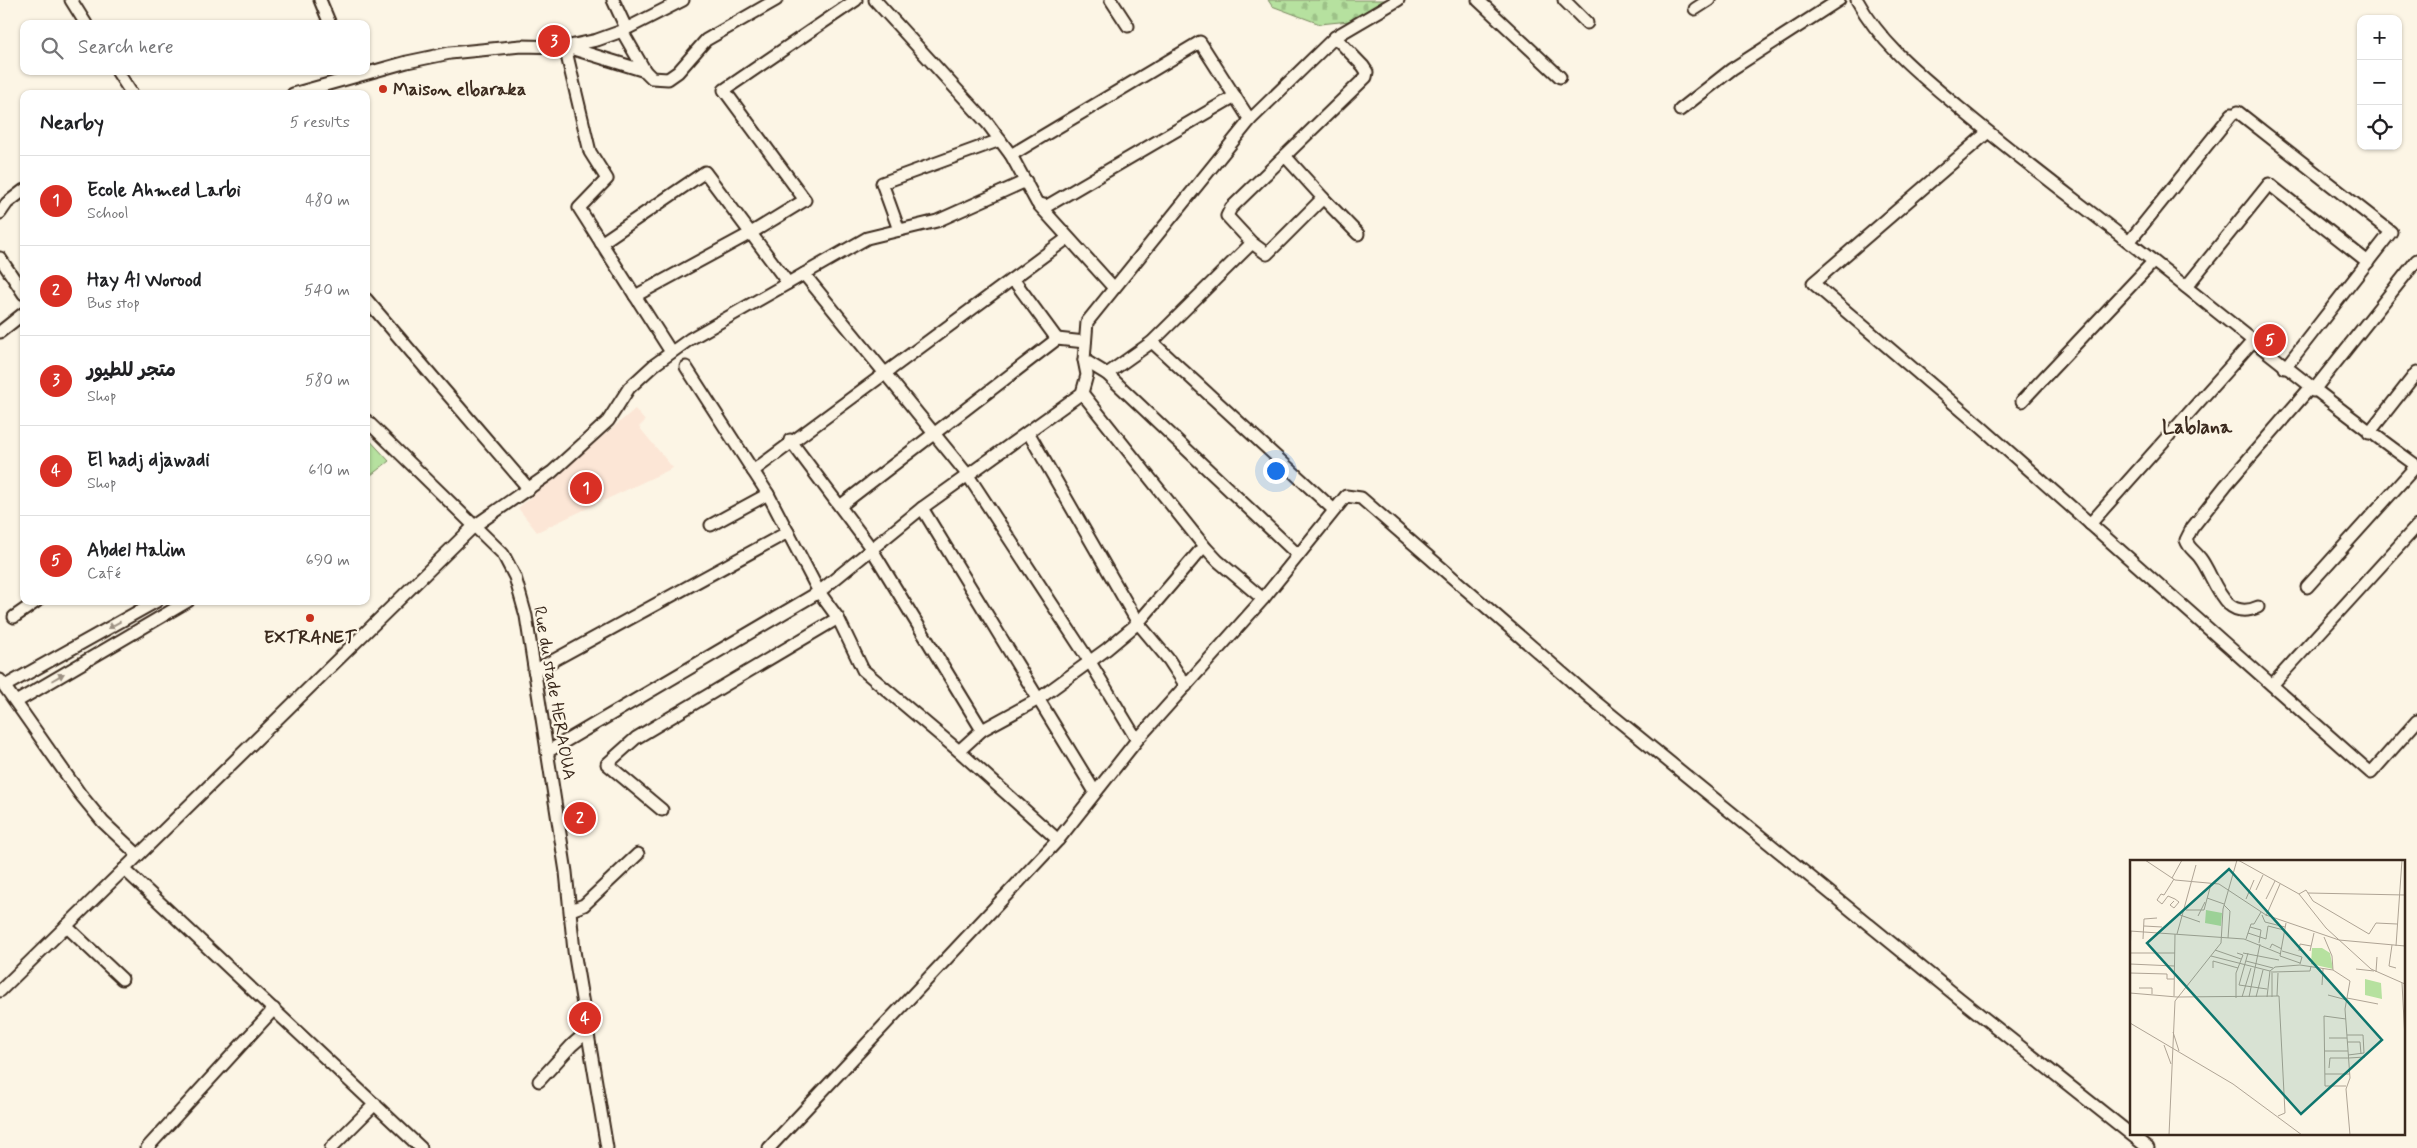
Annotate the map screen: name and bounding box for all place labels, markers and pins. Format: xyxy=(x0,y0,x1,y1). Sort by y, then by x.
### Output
pin: 3 xyxy=(538,22,570,60)
place label: Maison elbaraka xyxy=(393,78,526,102)
marker: Maison elbaraka xyxy=(377,83,389,95)
pin: 5 xyxy=(2254,321,2286,359)
pin: 1 xyxy=(570,469,602,507)
marker: EXTRANET xyxy=(304,612,316,624)
place label: EXTRANET xyxy=(264,626,358,650)
pin: 2 xyxy=(564,799,596,837)
pin: 4 xyxy=(569,999,601,1037)

